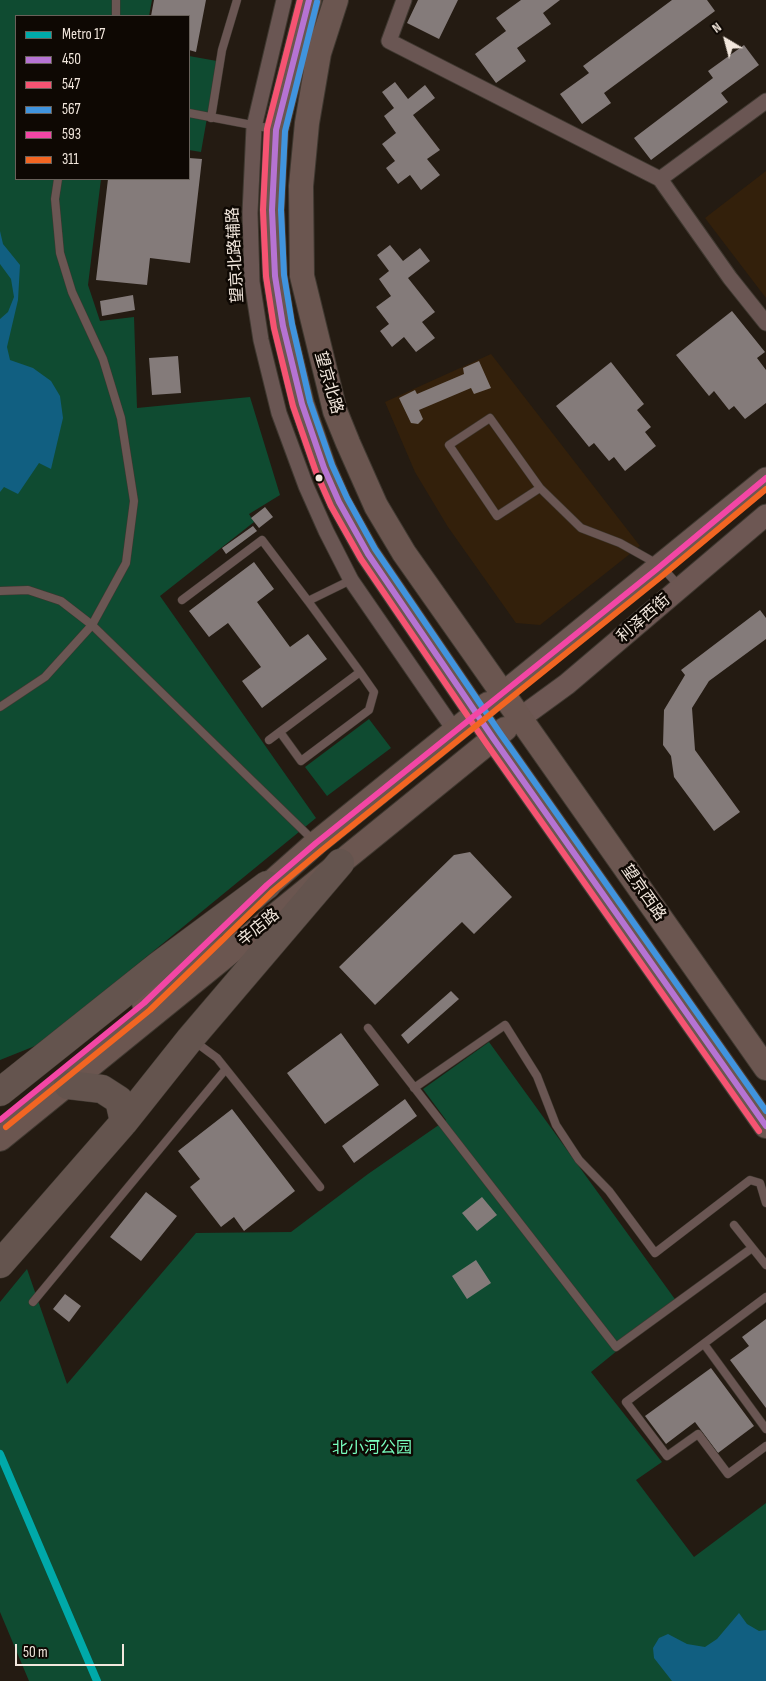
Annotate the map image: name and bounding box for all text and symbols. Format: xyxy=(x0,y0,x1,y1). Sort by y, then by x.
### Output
legend xyxy=(15,15,190,180)
north arrow xyxy=(701,15,751,65)
text: N xyxy=(709,19,725,37)
text: Metro 17 xyxy=(62,25,105,44)
text: 450 xyxy=(62,50,81,69)
text: 547 xyxy=(62,75,80,94)
text: 567 xyxy=(62,100,81,119)
text: 593 xyxy=(62,125,81,144)
text: 311 xyxy=(62,150,79,169)
street label: 望京北路辅路 xyxy=(224,207,248,303)
street label: 望京北路 xyxy=(310,350,346,416)
unlabelled marker xyxy=(314,473,324,483)
street label: 利泽西街 xyxy=(614,591,674,647)
street label: 望京西路 xyxy=(617,861,669,925)
street label: 辛店路 xyxy=(234,905,284,951)
park label: 北小河公园 xyxy=(332,1439,412,1459)
scale bar xyxy=(18,1634,126,1666)
text: 50 m xyxy=(23,1643,48,1662)

